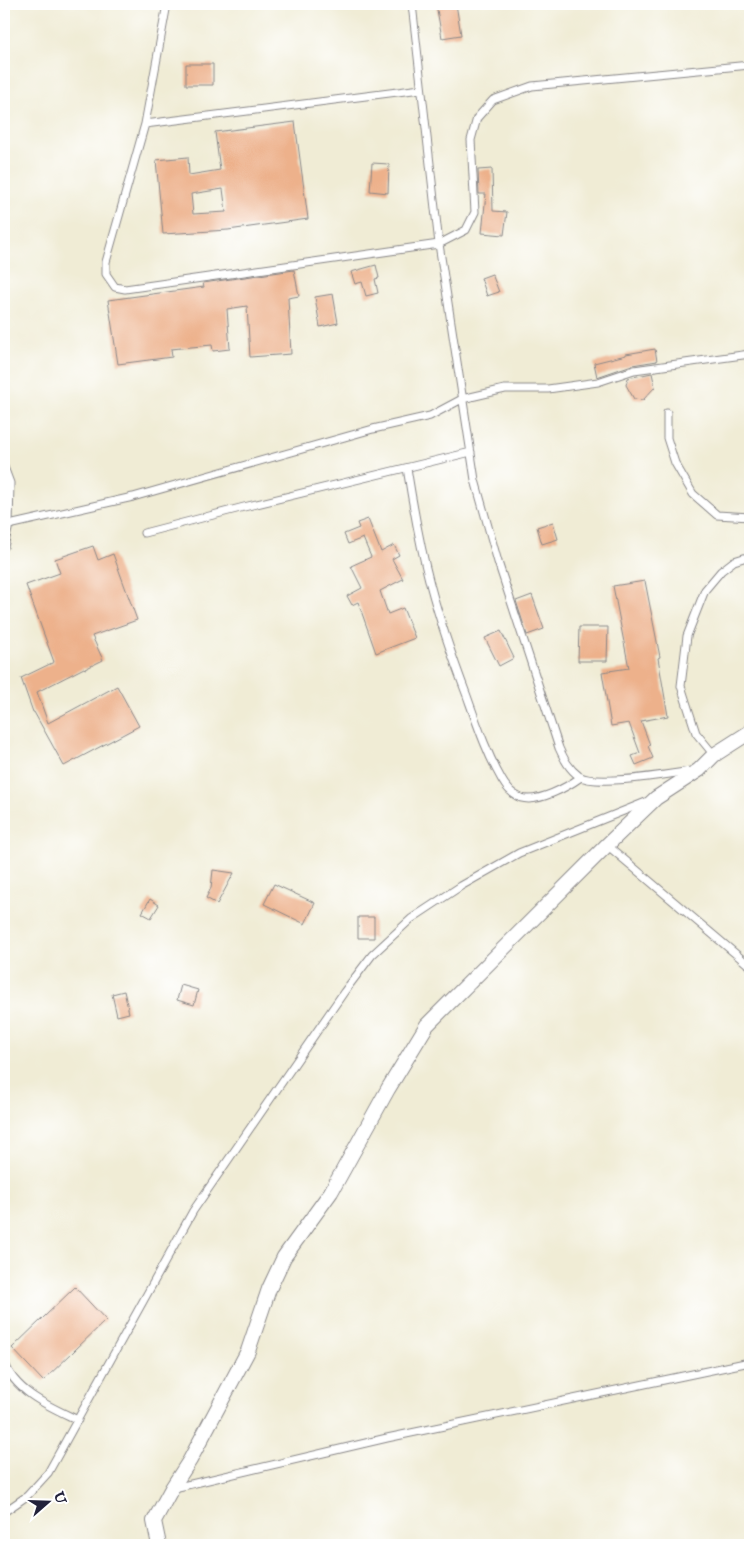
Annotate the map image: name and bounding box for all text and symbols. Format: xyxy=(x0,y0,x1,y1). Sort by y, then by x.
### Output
north arrow xyxy=(22,1476,72,1526)
text: U xyxy=(48,1488,70,1508)

